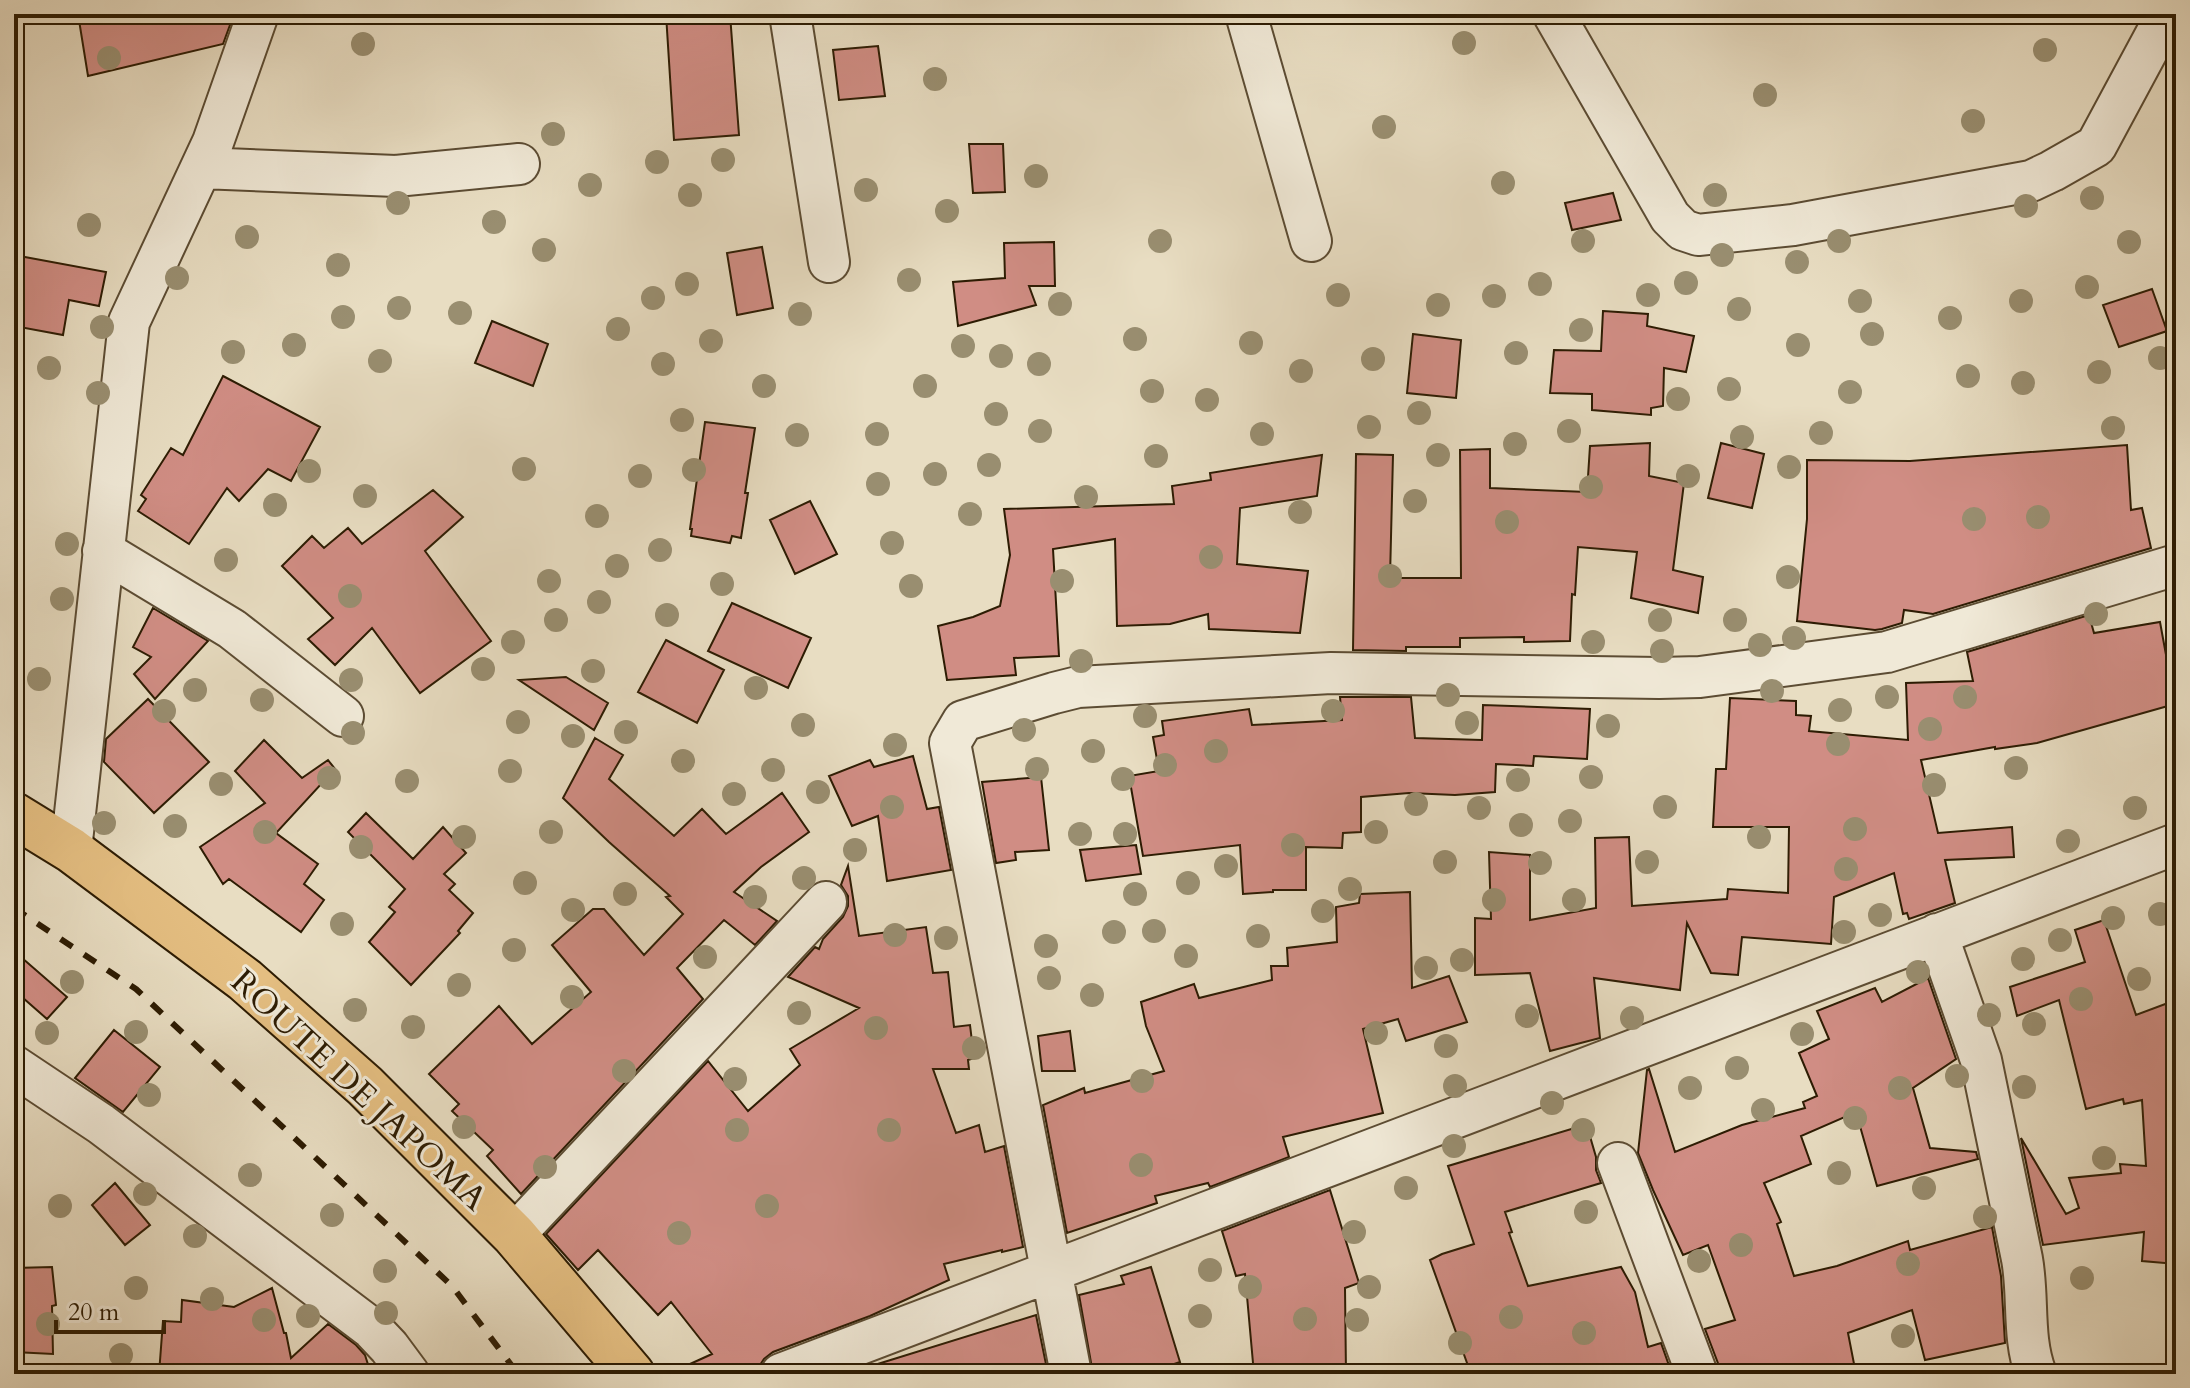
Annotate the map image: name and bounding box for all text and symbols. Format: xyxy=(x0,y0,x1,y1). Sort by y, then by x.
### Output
street label: ROUTE DE JAPOMA xyxy=(221,959,498,1222)
scale bar xyxy=(56,1284,164,1334)
text: 20 m xyxy=(68,1296,120,1329)

